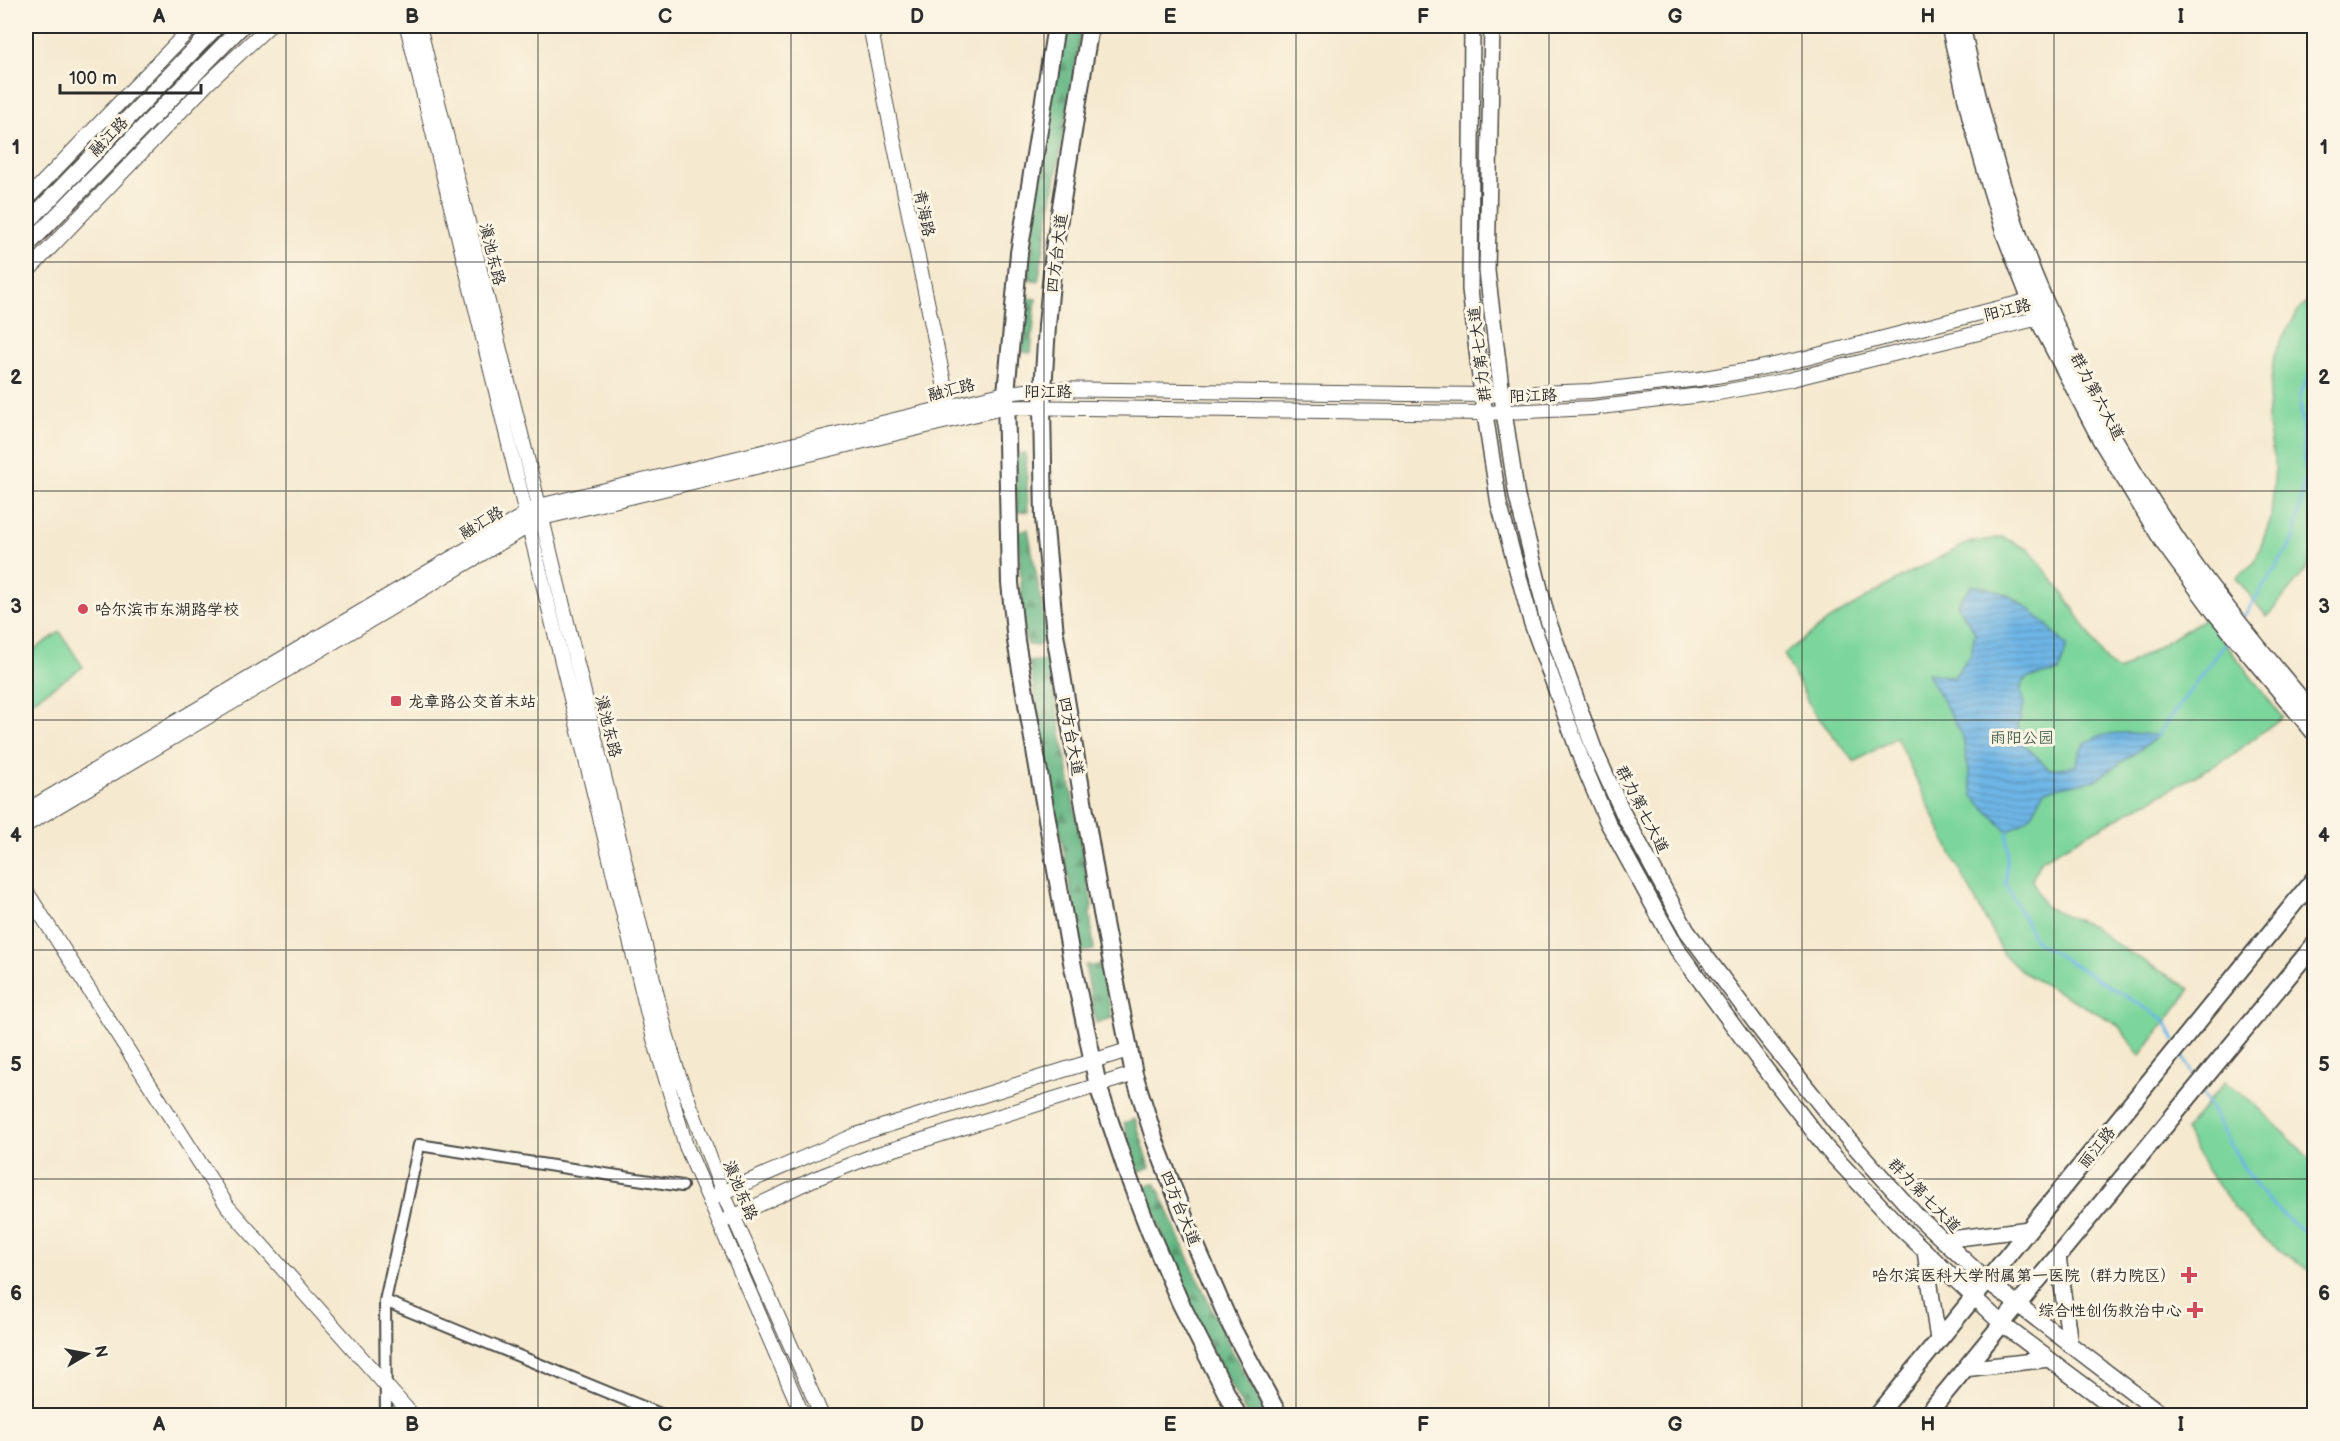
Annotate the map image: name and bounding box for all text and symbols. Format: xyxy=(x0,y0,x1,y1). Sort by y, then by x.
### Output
text: A xyxy=(152,5,166,29)
text: B xyxy=(405,5,419,29)
text: C xyxy=(658,5,672,29)
text: D xyxy=(910,5,924,29)
text: E xyxy=(1164,5,1177,29)
text: F xyxy=(1417,5,1429,29)
text: G xyxy=(1668,5,1683,29)
text: H xyxy=(1921,5,1935,29)
text: I xyxy=(2178,5,2184,29)
scale bar xyxy=(60,57,201,95)
text: 100 m xyxy=(69,68,117,89)
street label: 融江路 xyxy=(86,113,133,161)
text: 1 xyxy=(12,136,20,160)
text: 1 xyxy=(2320,136,2328,160)
street label: 青海路 xyxy=(909,188,938,239)
street label: 四方台大道 xyxy=(1043,212,1072,294)
street label: 滇池东路 xyxy=(475,221,509,288)
street label: 阳江路 xyxy=(1982,295,2033,325)
street label: 群力第七大道 xyxy=(1465,305,1496,403)
street label: 群力第六大道 xyxy=(2066,350,2128,444)
text: 2 xyxy=(10,366,22,390)
text: 2 xyxy=(2318,366,2330,390)
street label: 融汇路 xyxy=(926,375,977,405)
street label: 阳江路 xyxy=(1024,383,1072,402)
street label: 阳江路 xyxy=(1509,386,1557,407)
street label: 融汇路 xyxy=(456,503,507,544)
text: 3 xyxy=(10,595,22,619)
text: 3 xyxy=(2318,595,2330,619)
place label: 哈尔滨市东湖路学校 xyxy=(95,601,239,620)
marker: 哈尔滨市东湖路学校 xyxy=(76,602,90,616)
place label: 龙章路公交首末站 xyxy=(408,693,536,712)
street label: 滇池东路 xyxy=(591,693,625,760)
marker: 龙章路公交首末站 xyxy=(389,694,403,708)
street label: 四方台大道 xyxy=(1054,695,1087,777)
park label: 雨阳公园 xyxy=(1990,729,2054,748)
street label: 群力第七大道 xyxy=(1611,763,1672,857)
text: 4 xyxy=(10,824,22,848)
text: 4 xyxy=(2318,824,2330,848)
text: 5 xyxy=(10,1053,22,1077)
text: 5 xyxy=(2318,1053,2330,1077)
street label: 丽江路 xyxy=(2075,1123,2120,1173)
street label: 群力第七大道 xyxy=(1884,1155,1964,1237)
street label: 滇池东路 xyxy=(718,1157,761,1224)
street label: 四方台大道 xyxy=(1156,1168,1203,1249)
marker: 哈尔滨医科大学附属第一医院（群力院区） xyxy=(2180,1266,2198,1284)
place label: 哈尔滨医科大学附属第一医院（群力院区） xyxy=(1872,1267,2176,1286)
text: 6 xyxy=(10,1282,22,1306)
text: 6 xyxy=(2318,1282,2330,1306)
marker: 综合性创伤救治中心 xyxy=(2186,1301,2204,1319)
place label: 综合性创伤救治中心 xyxy=(2038,1302,2182,1321)
north arrow xyxy=(57,1324,117,1384)
text: N xyxy=(90,1344,111,1359)
text: A xyxy=(152,1413,166,1437)
text: B xyxy=(405,1413,419,1437)
text: C xyxy=(658,1413,672,1437)
text: D xyxy=(910,1413,924,1437)
text: E xyxy=(1164,1413,1177,1437)
text: F xyxy=(1417,1413,1429,1437)
text: G xyxy=(1668,1413,1683,1437)
text: H xyxy=(1921,1413,1935,1437)
text: I xyxy=(2178,1413,2184,1437)

